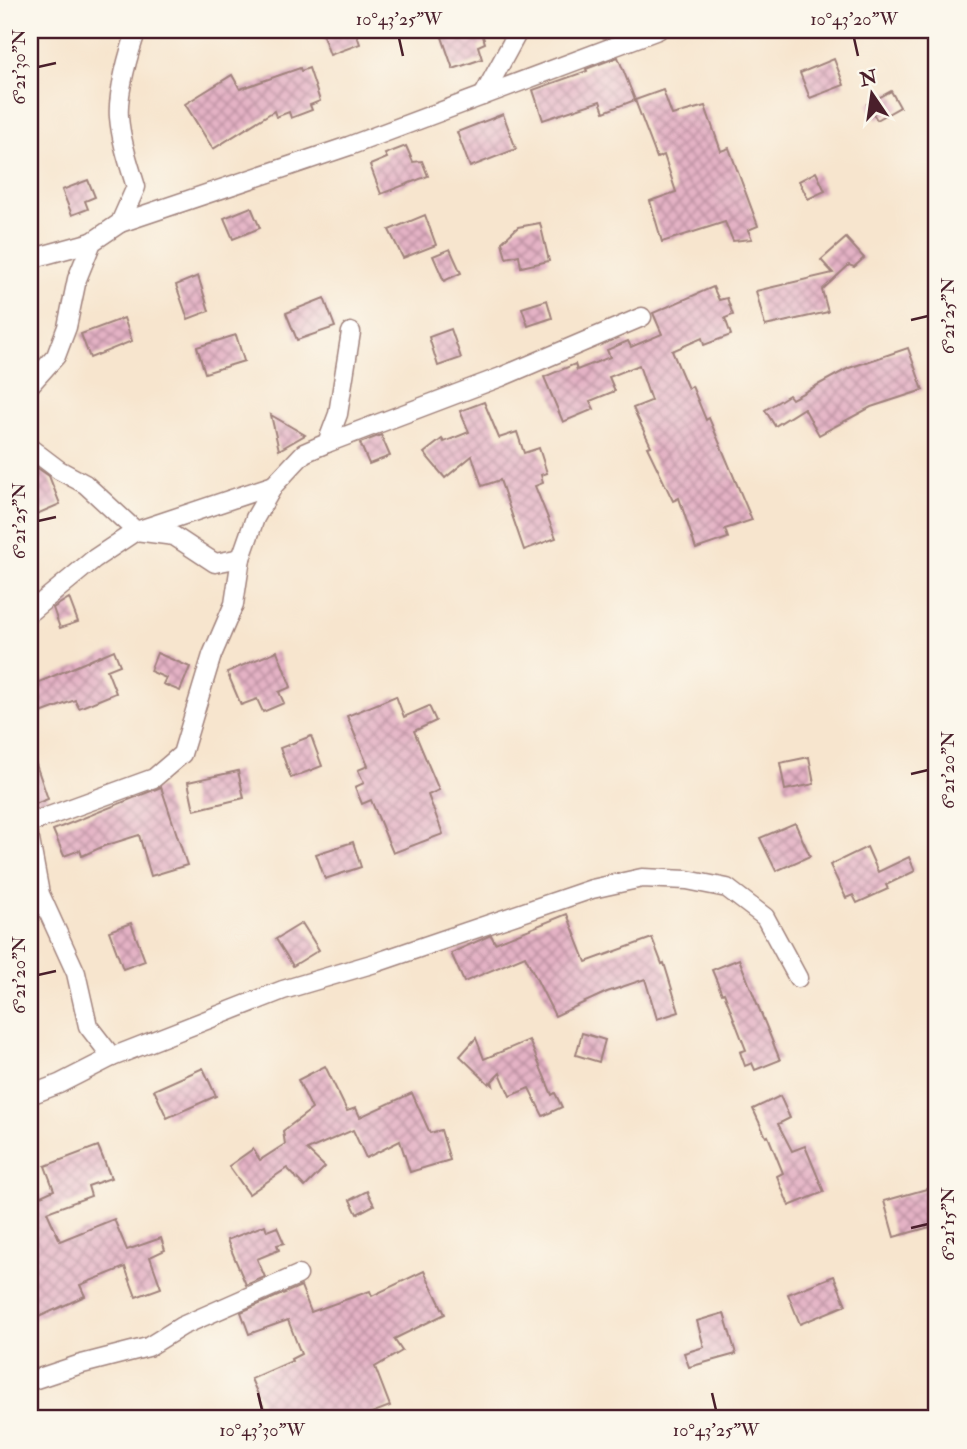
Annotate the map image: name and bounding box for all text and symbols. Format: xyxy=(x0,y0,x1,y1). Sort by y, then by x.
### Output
text: 10°43'25"W xyxy=(356,8,443,31)
text: 10°43'20"W xyxy=(810,8,899,31)
text: 6°21'30"N xyxy=(8,29,31,105)
north arrow xyxy=(838,60,908,130)
text: N xyxy=(856,65,880,92)
text: 6°21'25"N xyxy=(937,278,960,354)
text: 6°21'25"N xyxy=(8,483,31,559)
text: 6°21'20"N xyxy=(937,731,960,809)
text: 6°21'20"N xyxy=(8,936,31,1014)
text: 6°21'15"N xyxy=(937,1187,960,1261)
text: 10°43'30"W xyxy=(219,1419,305,1442)
text: 10°43'25"W xyxy=(673,1419,760,1442)

